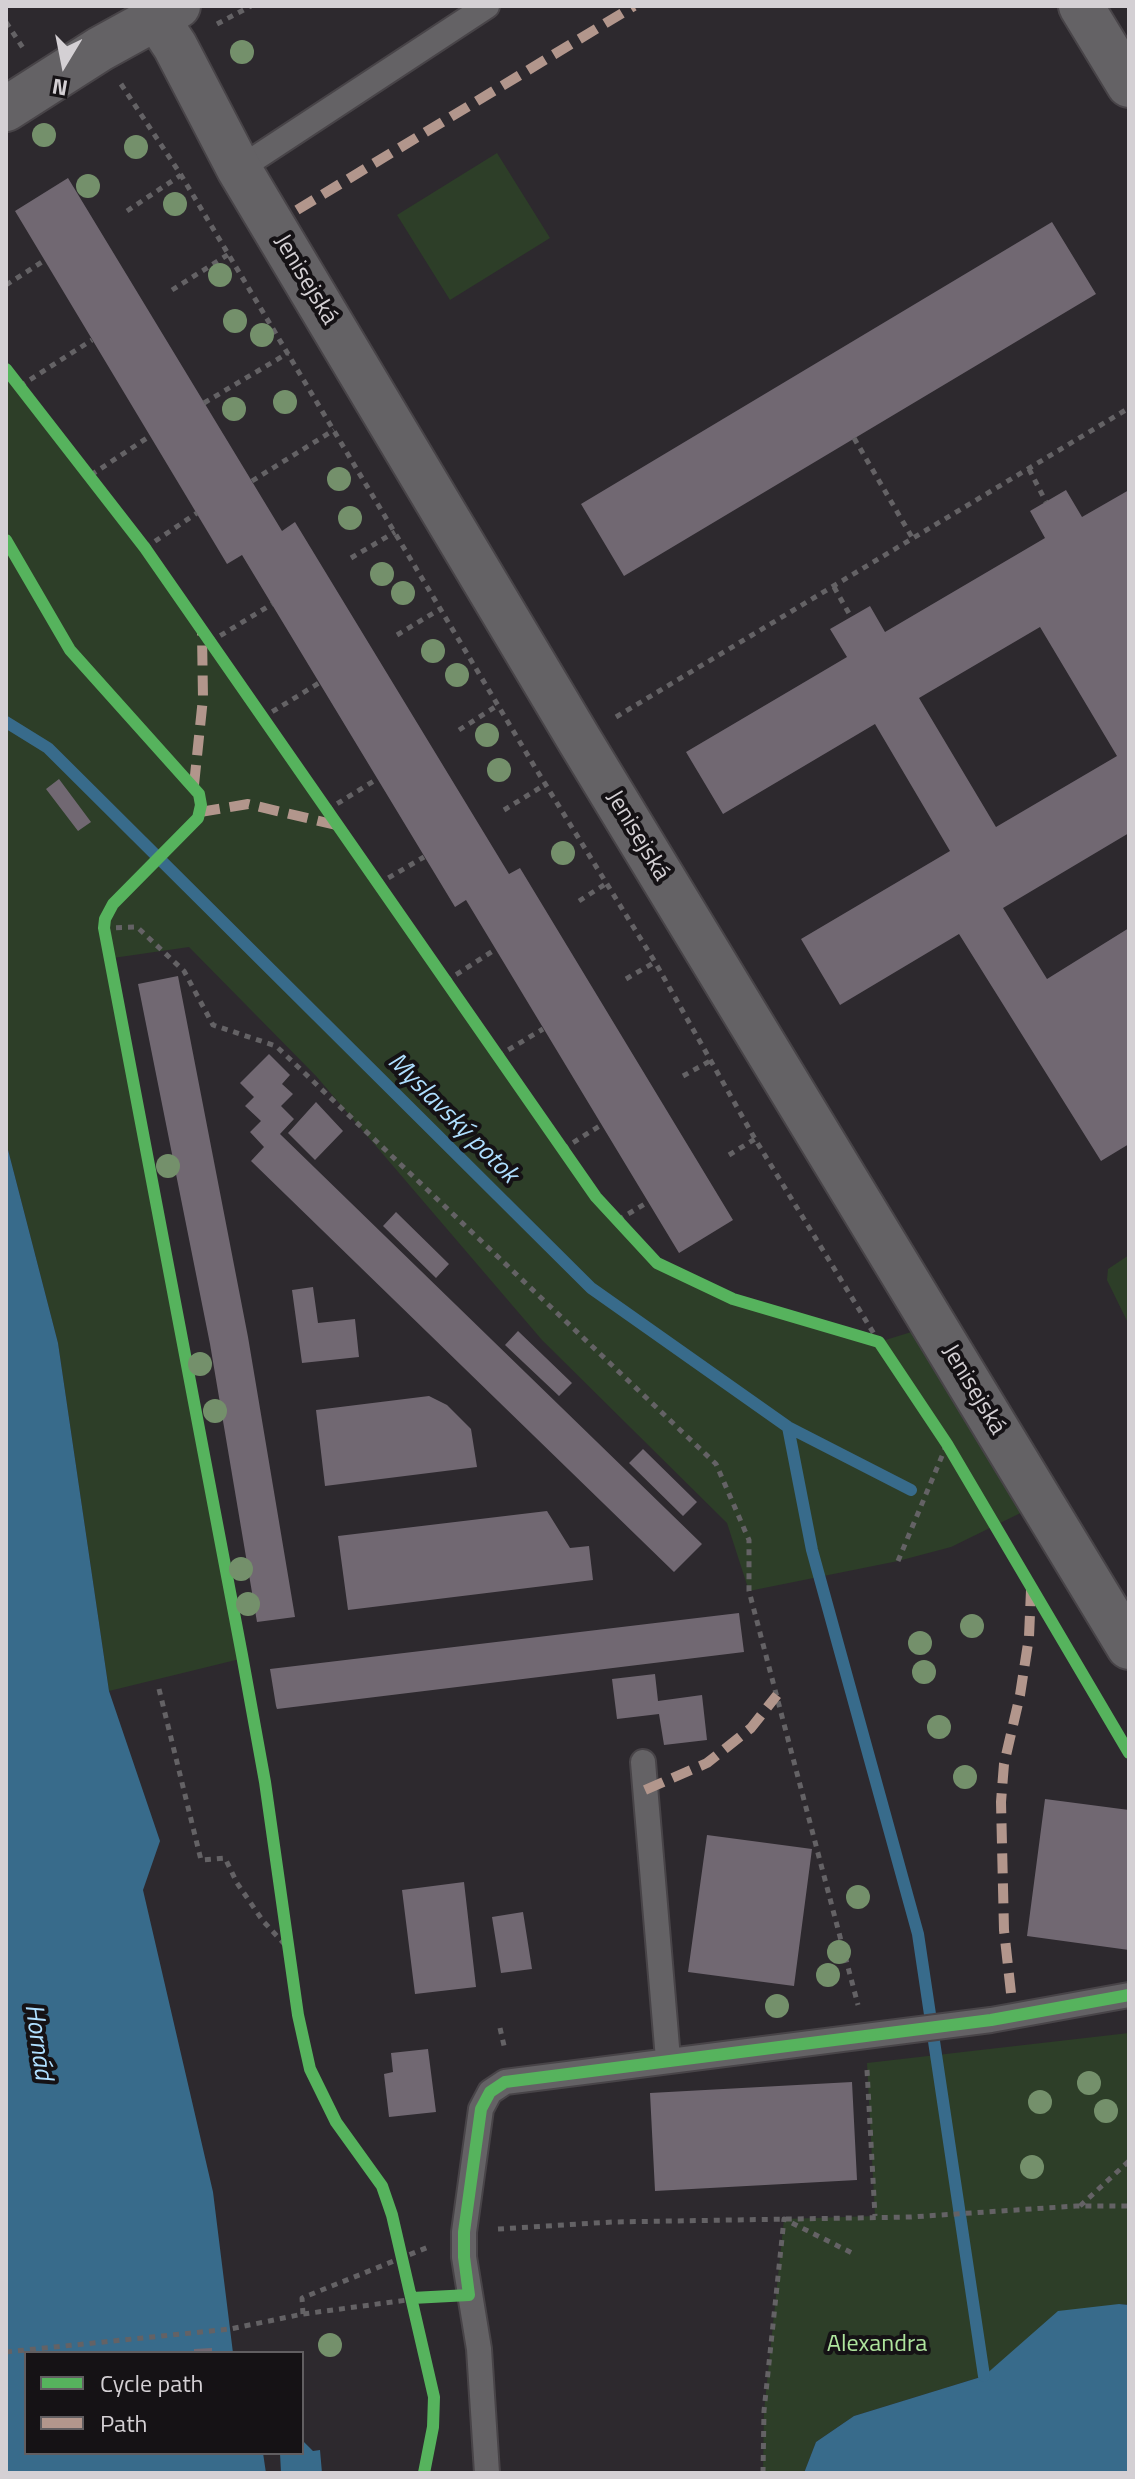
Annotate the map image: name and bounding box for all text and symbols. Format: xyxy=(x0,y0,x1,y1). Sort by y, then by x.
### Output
north arrow xyxy=(24,24,104,104)
text: N xyxy=(49,70,70,106)
street label: Jenisejská xyxy=(267,230,343,330)
street label: Jenisejská xyxy=(599,786,675,886)
water label: Myslavský potok xyxy=(380,1047,524,1191)
street label: Jenisejská xyxy=(935,1340,1011,1440)
water label: Hornád xyxy=(16,2002,58,2082)
park label: Alexandra xyxy=(827,2331,927,2359)
legend xyxy=(24,2351,304,2455)
text: Cycle path xyxy=(100,2365,203,2401)
text: Path xyxy=(100,2405,147,2441)

